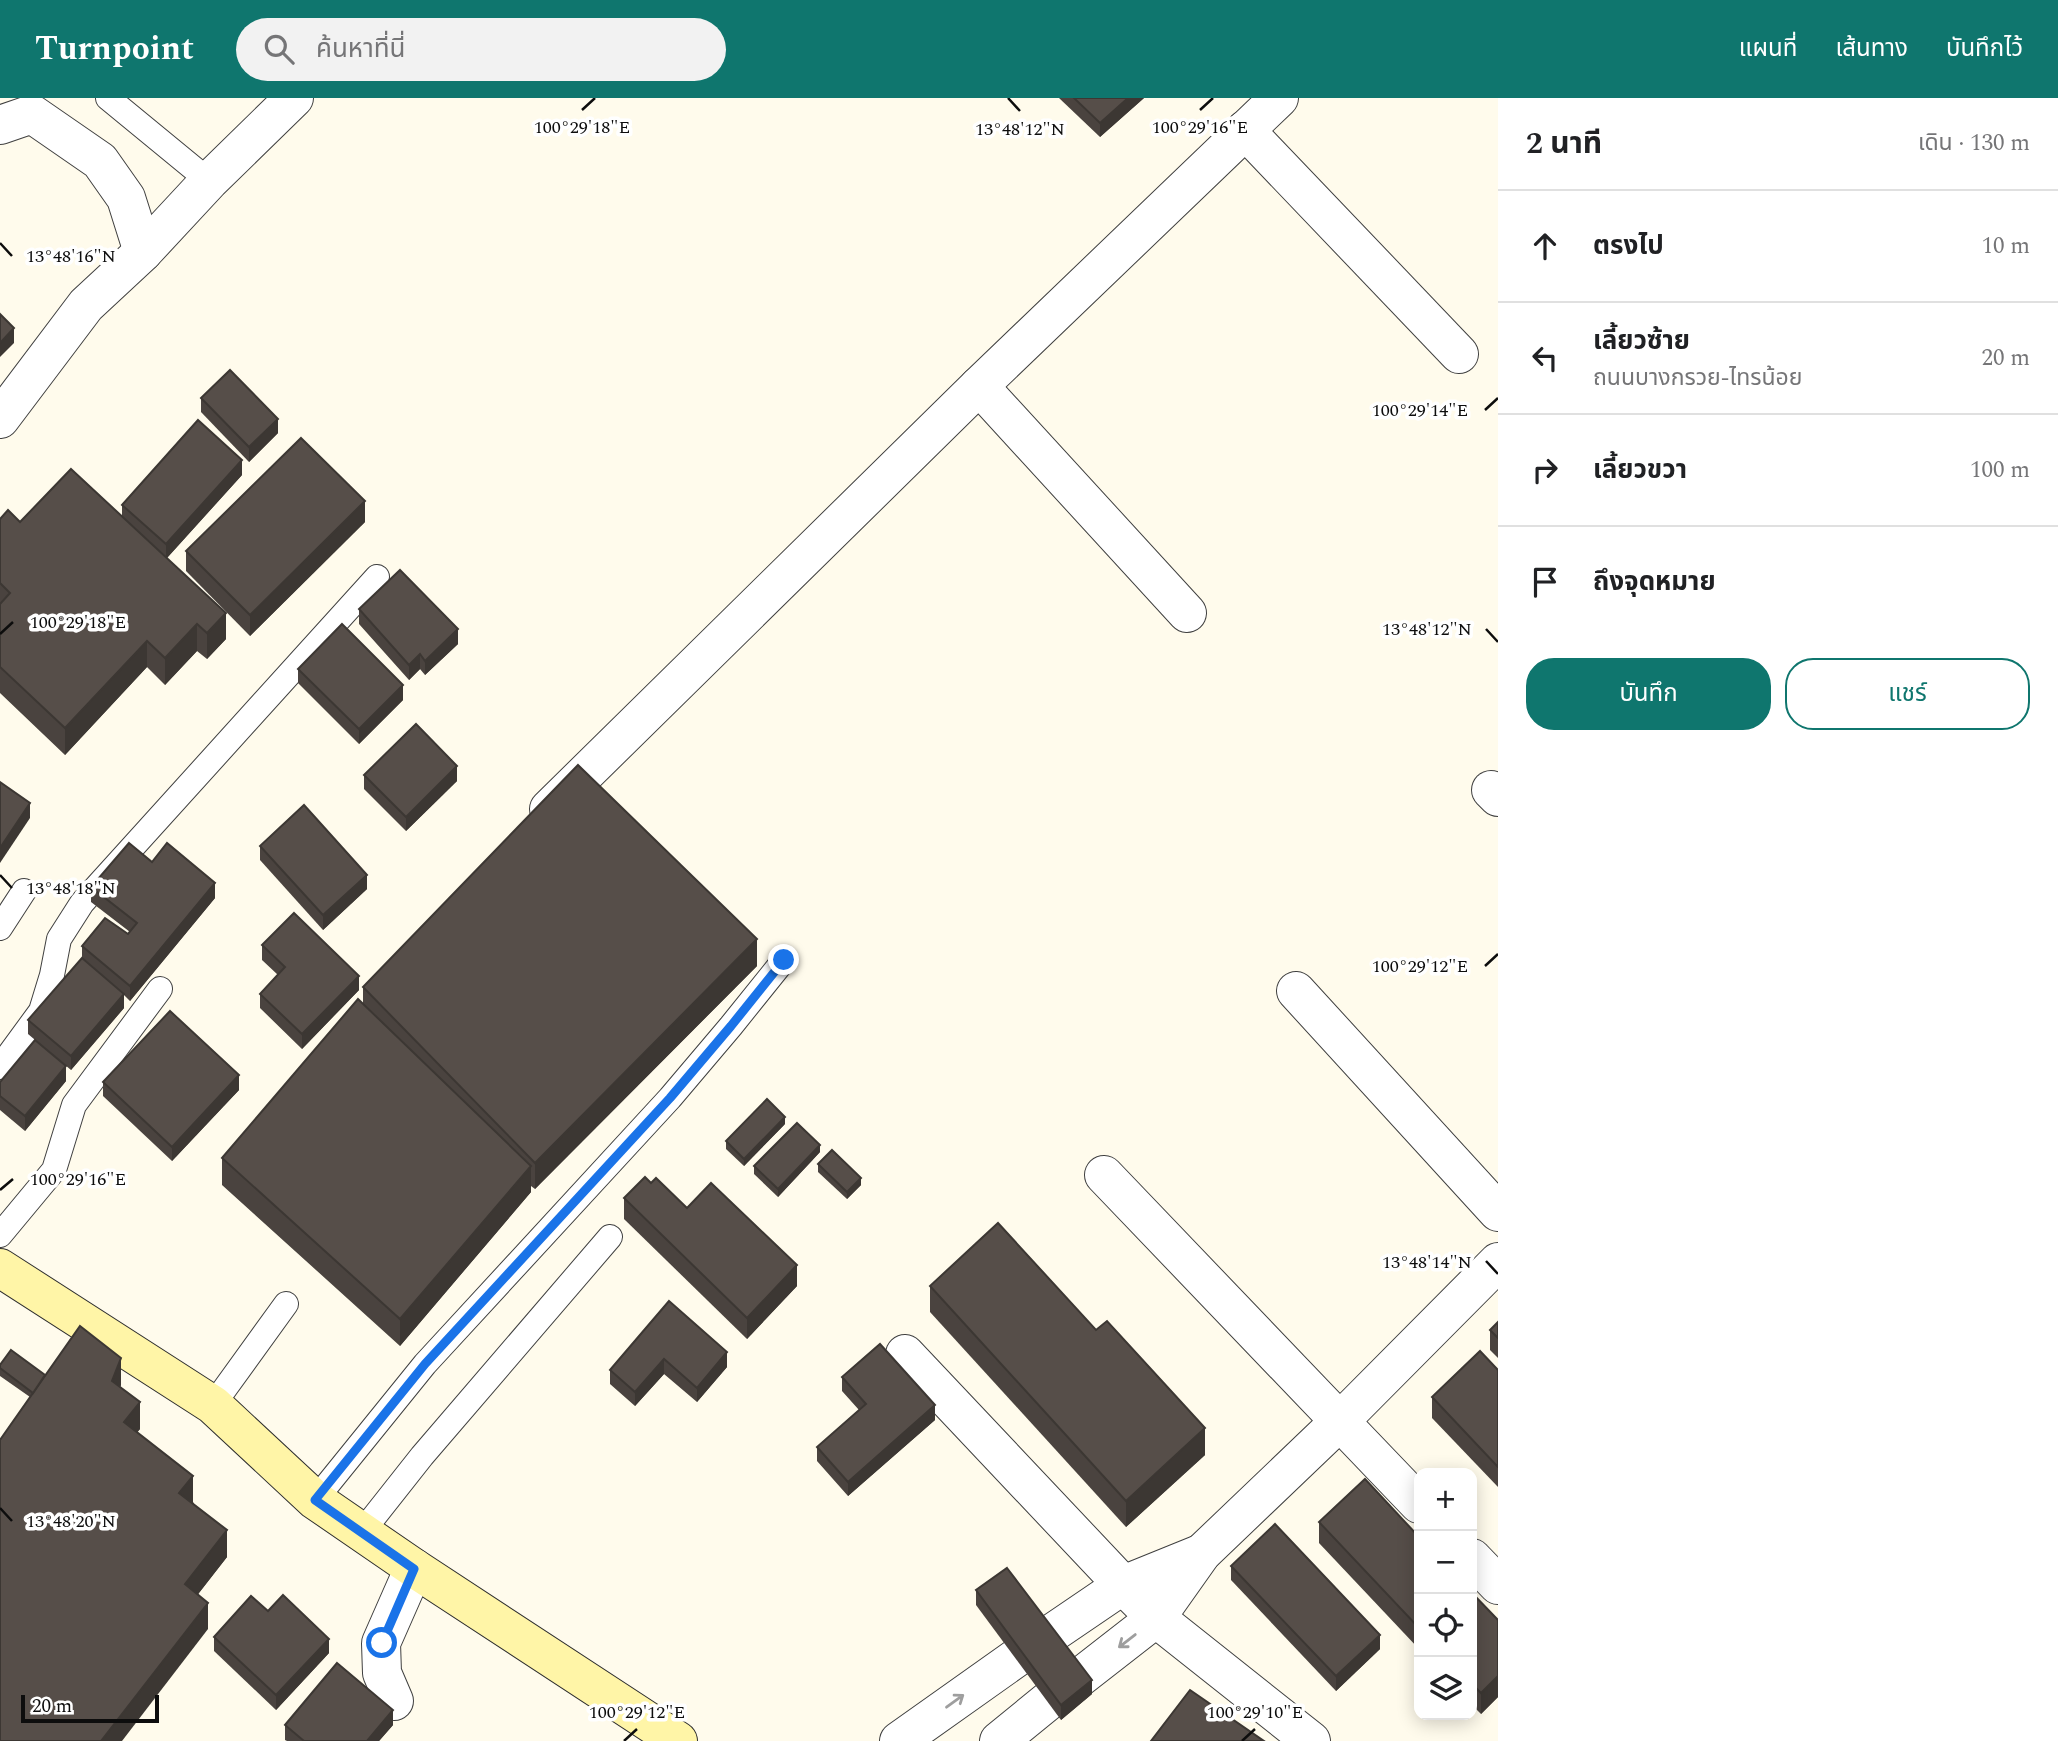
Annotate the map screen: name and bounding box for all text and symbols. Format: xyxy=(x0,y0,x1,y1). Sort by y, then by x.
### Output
search box xyxy=(236,18,726,81)
text: Turnpoint xyxy=(35,24,194,74)
text: ค้นหาที่นี่ xyxy=(316,29,405,69)
icon: search xyxy=(260,30,298,68)
text: แผนที่ xyxy=(1739,31,1797,67)
text: เส้นทาง xyxy=(1835,31,1908,67)
text: บันทึกไว้ xyxy=(1946,31,2023,67)
text: 100°29'18"E xyxy=(534,114,630,141)
text: 100°29'16"E xyxy=(1152,114,1248,141)
text: 13°48'12"N xyxy=(975,116,1065,143)
text: 2 นาที xyxy=(1526,121,1602,167)
text: เดิน · 130 m xyxy=(1918,126,2030,161)
text: ตรงไป xyxy=(1593,226,1664,266)
icon: ahead xyxy=(1526,227,1564,265)
text: 10 m xyxy=(1981,229,2030,264)
text: 13°48'16"N xyxy=(26,243,116,270)
text: เลี้ยวซ้าย xyxy=(1593,321,1690,361)
icon: left xyxy=(1526,339,1564,377)
text: 20 m xyxy=(1981,341,2030,376)
text: ถนนบางกรวย-ไทรน้อย xyxy=(1593,361,1802,396)
text: 100°29'14"E xyxy=(1372,397,1468,424)
text: เลี้ยวขวา xyxy=(1593,450,1687,490)
icon: right xyxy=(1526,451,1564,489)
text: 100 m xyxy=(1970,453,2030,488)
text: ถึงจุดหมาย xyxy=(1593,562,1716,602)
icon: arrive xyxy=(1526,563,1564,601)
text: 100°29'18"E xyxy=(30,609,126,636)
text: 13°48'12"N xyxy=(1382,616,1472,643)
button: บันทึก xyxy=(1526,658,1771,730)
button: แชร์ xyxy=(1785,658,2030,730)
text: 13°48'18"N xyxy=(26,875,116,902)
route end xyxy=(768,944,799,975)
text: 100°29'12"E xyxy=(1372,953,1468,980)
text: 100°29'16"E xyxy=(30,1166,126,1193)
text: 13°48'14"N xyxy=(1382,1249,1472,1276)
map controls xyxy=(1414,1468,1477,1720)
button: + xyxy=(1414,1468,1477,1531)
text: 13°48'20"N xyxy=(26,1508,116,1535)
button: − xyxy=(1414,1531,1477,1594)
button: locate xyxy=(1414,1594,1477,1657)
route start xyxy=(366,1627,397,1658)
one-way arrow xyxy=(1118,1633,1136,1648)
button: layers xyxy=(1414,1657,1477,1720)
scale bar xyxy=(21,1692,159,1724)
text: 20 m xyxy=(32,1692,72,1721)
one-way arrow xyxy=(945,1694,964,1708)
text: 100°29'12"E xyxy=(589,1699,685,1726)
text: 100°29'10"E xyxy=(1207,1699,1303,1726)

